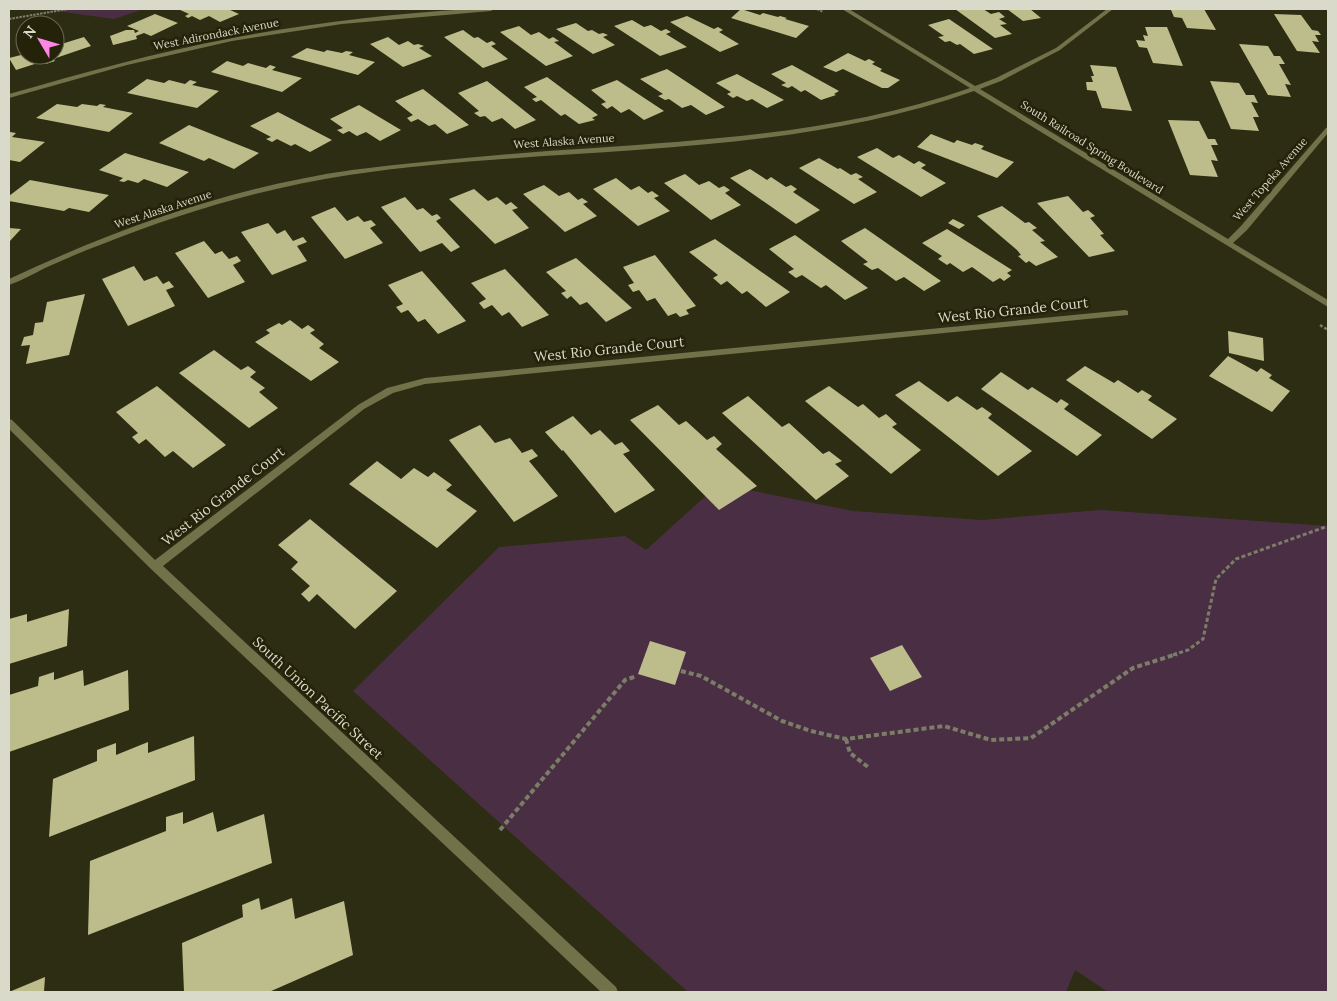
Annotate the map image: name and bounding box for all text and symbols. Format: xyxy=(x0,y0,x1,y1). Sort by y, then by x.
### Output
north arrow xyxy=(15,15,65,65)
street label: West Adirondack Avenue xyxy=(152,15,280,53)
text: N xyxy=(19,22,40,42)
street label: South Railroad Spring Boulevard xyxy=(1018,97,1166,197)
street label: West Alaska Avenue xyxy=(513,130,615,152)
street label: West Topeka Avenue xyxy=(1230,134,1310,224)
street label: West Alaska Avenue xyxy=(113,187,213,231)
street label: West Rio Grande Court xyxy=(937,293,1090,327)
street label: West Rio Grande Court xyxy=(533,332,686,366)
street label: West Rio Grande Court xyxy=(158,442,289,550)
street label: South Union Pacific Street xyxy=(249,633,387,764)

